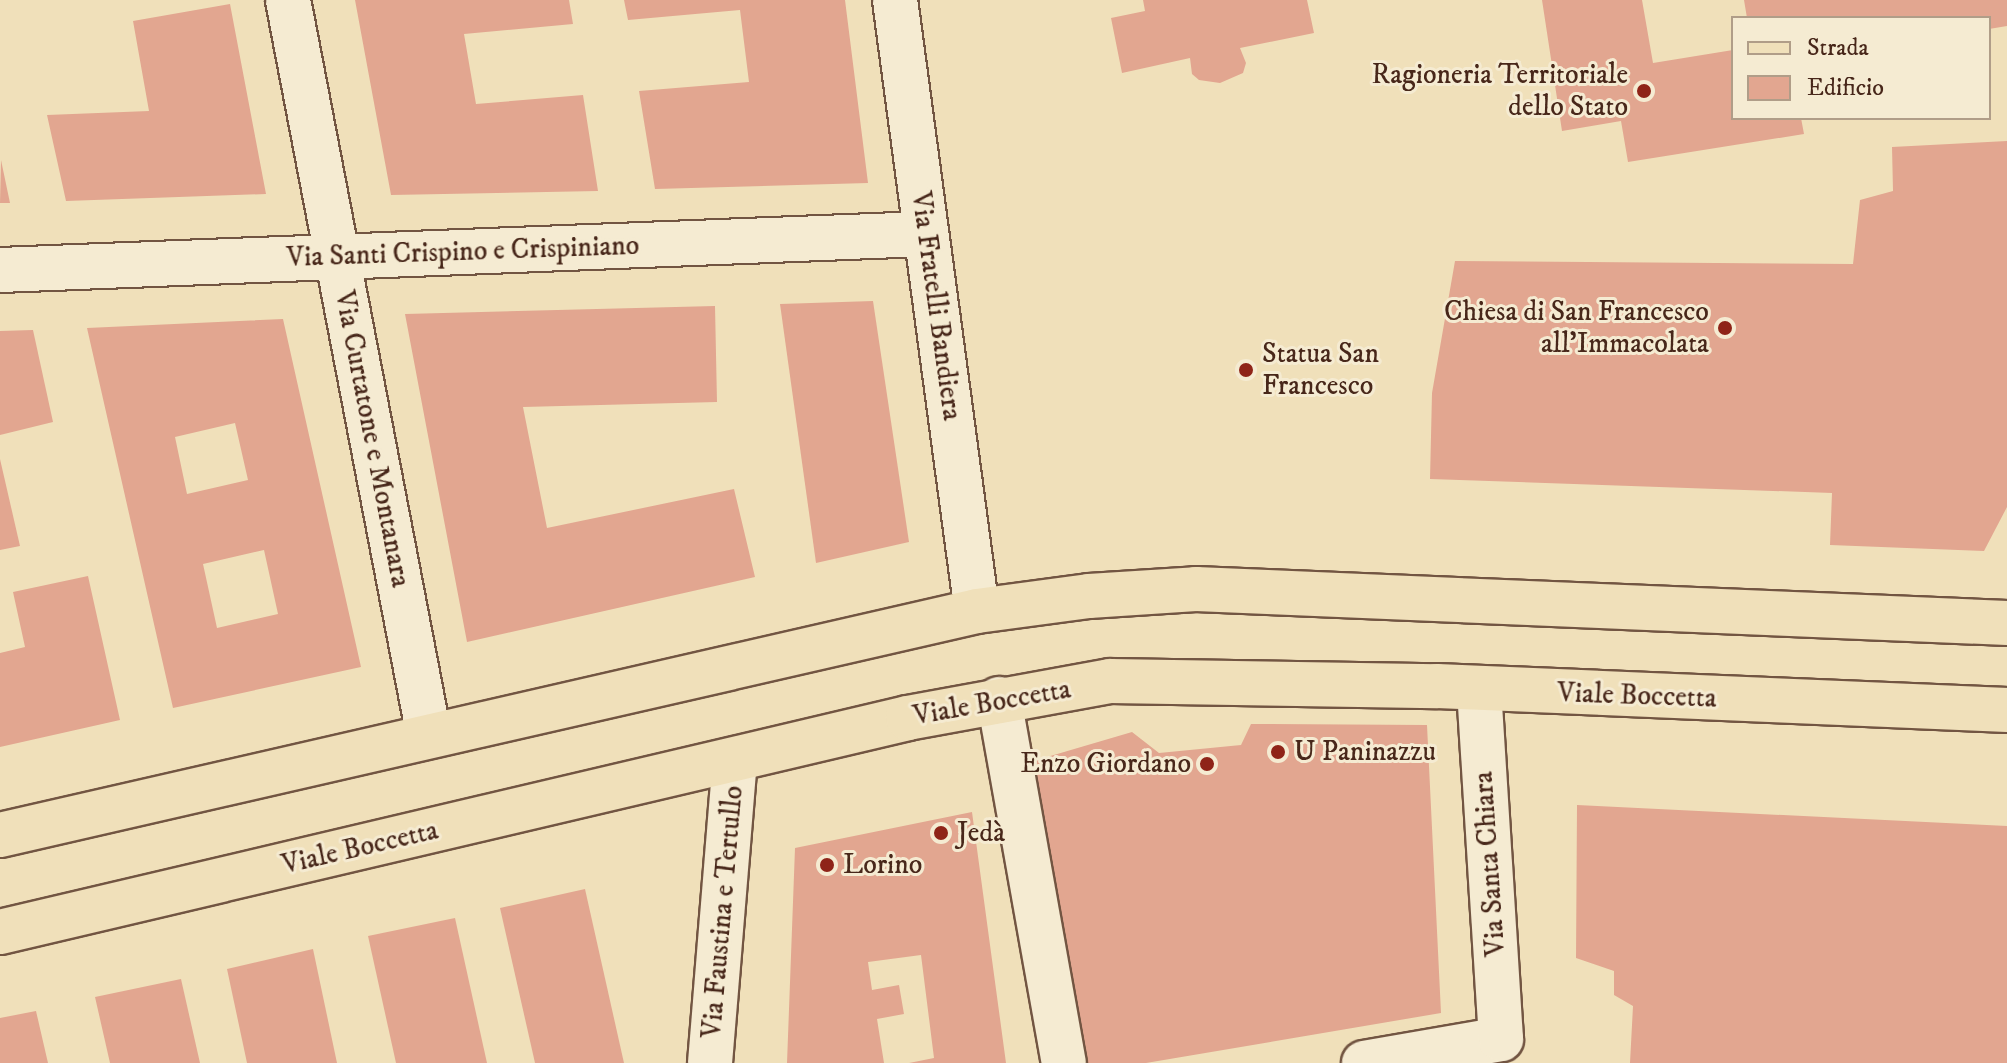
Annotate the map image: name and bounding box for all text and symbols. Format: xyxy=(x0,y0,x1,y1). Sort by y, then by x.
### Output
legend xyxy=(1731,16,1991,120)
text: Strada xyxy=(1807,33,1869,63)
place label: Ragioneria Territoriale dello Stato xyxy=(1372,58,1628,124)
text: Edificio xyxy=(1807,73,1884,103)
marker: Ragioneria Territoriale dello Stato xyxy=(1635,82,1653,100)
street label: Via Fratelli Bandiera xyxy=(903,189,969,423)
street label: Via Santi Crispino e Crispiniano xyxy=(286,229,640,275)
street label: Via Curtatone e Montanara xyxy=(327,288,417,590)
place label: Chiesa di San Francesco all'Immacolata xyxy=(1444,295,1709,361)
marker: Chiesa di San Francesco all'Immacolata xyxy=(1716,319,1734,337)
place label: Statua San Francesco xyxy=(1262,337,1379,403)
marker: Statua San Francesco xyxy=(1237,361,1255,379)
street label: Viale Boccetta xyxy=(911,673,1073,733)
street label: Viale Boccetta xyxy=(1557,676,1717,716)
place label: U Paninazzu xyxy=(1294,735,1436,769)
marker: U Paninazzu xyxy=(1269,743,1287,761)
place label: Enzo Giordano xyxy=(1020,747,1191,781)
marker: Enzo Giordano xyxy=(1198,755,1216,773)
street label: Via Santa Chiara xyxy=(1467,770,1513,958)
street label: Via Faustina e Tertullo xyxy=(695,784,751,1040)
street label: Viale Boccetta xyxy=(279,814,441,882)
place label: Jedà xyxy=(957,816,1005,850)
marker: Jedà xyxy=(932,824,950,842)
place label: Lorino xyxy=(843,848,922,882)
marker: Lorino xyxy=(818,856,836,874)

